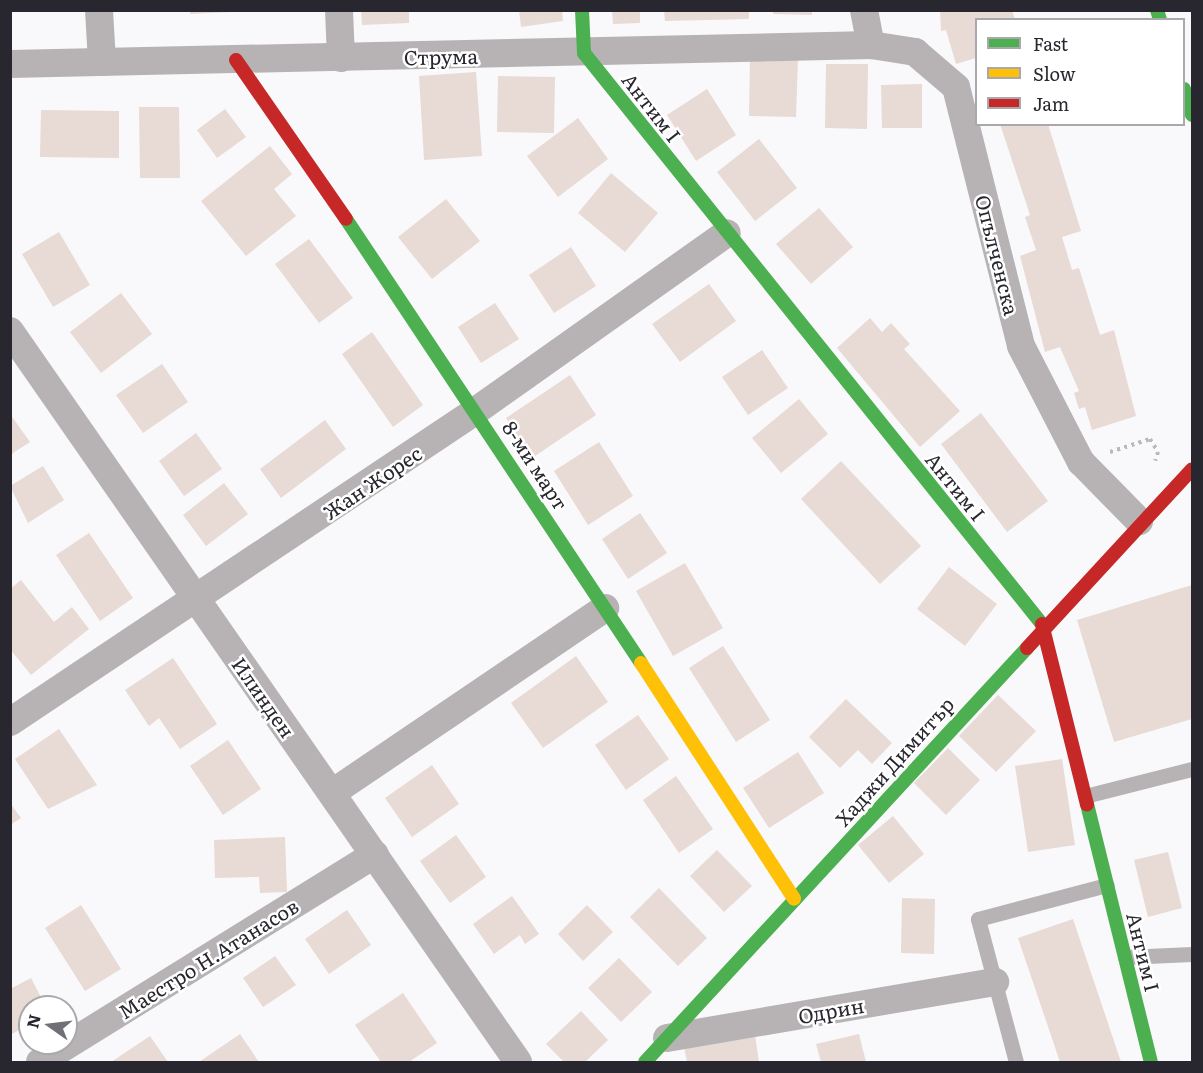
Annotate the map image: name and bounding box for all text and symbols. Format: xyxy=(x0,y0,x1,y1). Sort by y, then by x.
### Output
legend xyxy=(975,18,1185,126)
text: Fast xyxy=(1033,30,1068,57)
street label: Струма xyxy=(404,43,478,69)
text: Slow xyxy=(1033,60,1075,87)
street label: Антим I xyxy=(618,68,686,146)
text: Jam xyxy=(1033,90,1069,117)
street label: Опълченска xyxy=(971,192,1025,318)
street label: 8-ми март xyxy=(498,416,574,514)
street label: Жан Жорес xyxy=(318,440,426,524)
street label: Антим I xyxy=(921,447,991,525)
street label: Илинден xyxy=(228,652,300,742)
street label: Хаджи Димитър xyxy=(830,692,958,830)
street label: Маестро Н.Атанасов xyxy=(114,893,302,1023)
street label: Антим I xyxy=(1123,910,1165,994)
street label: Одрин xyxy=(796,992,866,1028)
north arrow xyxy=(18,995,78,1055)
text: N xyxy=(19,1012,46,1031)

